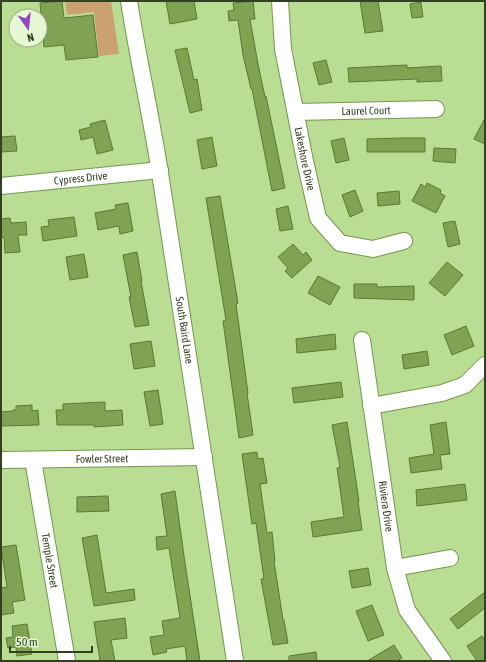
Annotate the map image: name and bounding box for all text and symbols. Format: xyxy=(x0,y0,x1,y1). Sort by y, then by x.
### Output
north arrow xyxy=(8,8,48,48)
text: N xyxy=(26,31,35,44)
street label: Laurel Court xyxy=(341,104,391,117)
street label: Lakeshore Drive xyxy=(292,126,318,192)
street label: Cypress Drive xyxy=(53,169,108,187)
street label: South Baird Lane xyxy=(174,296,196,365)
street label: Fowler Street xyxy=(76,452,128,465)
street label: Riviera Drive xyxy=(376,480,396,532)
street label: Temple Street xyxy=(39,532,61,589)
scale bar xyxy=(10,628,92,654)
text: 50 m xyxy=(16,635,38,649)

